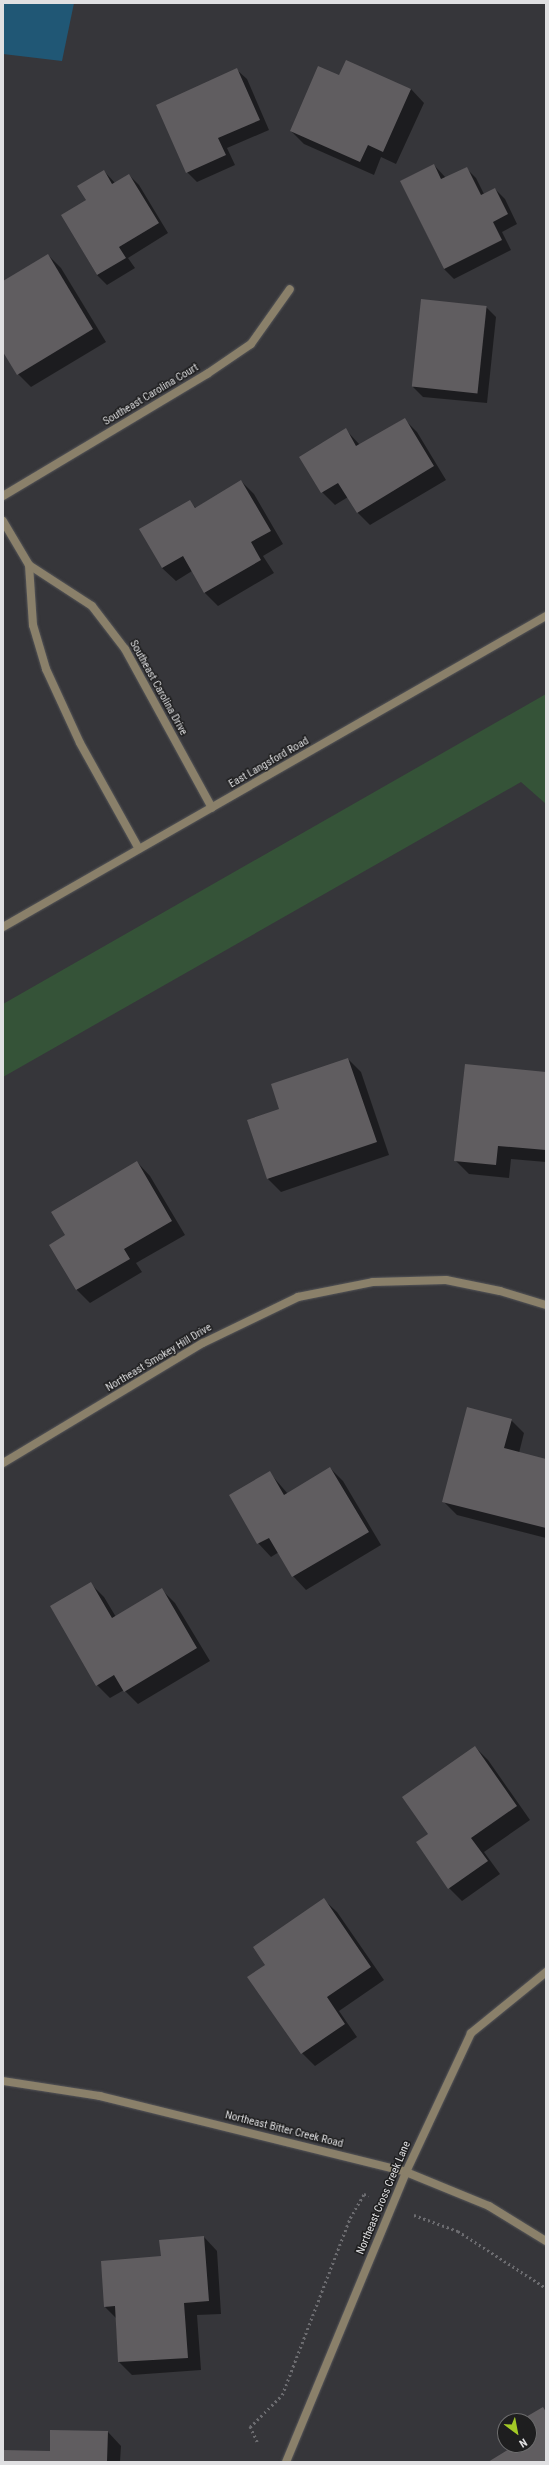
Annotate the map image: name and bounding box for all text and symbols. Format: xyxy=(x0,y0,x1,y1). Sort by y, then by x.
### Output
street label: Southeast Carolina Court xyxy=(101,361,201,429)
street label: Southeast Carolina Drive xyxy=(126,638,190,738)
street label: East Langsford Road xyxy=(227,735,311,791)
street label: Northeast Smokey Hill Drive xyxy=(104,1321,214,1395)
street label: Northeast Bitter Creek Road xyxy=(224,2109,344,2151)
street label: Northeast Cross Creek Lane xyxy=(354,2139,414,2257)
north arrow xyxy=(497,2413,537,2453)
text: N xyxy=(517,2435,529,2450)

